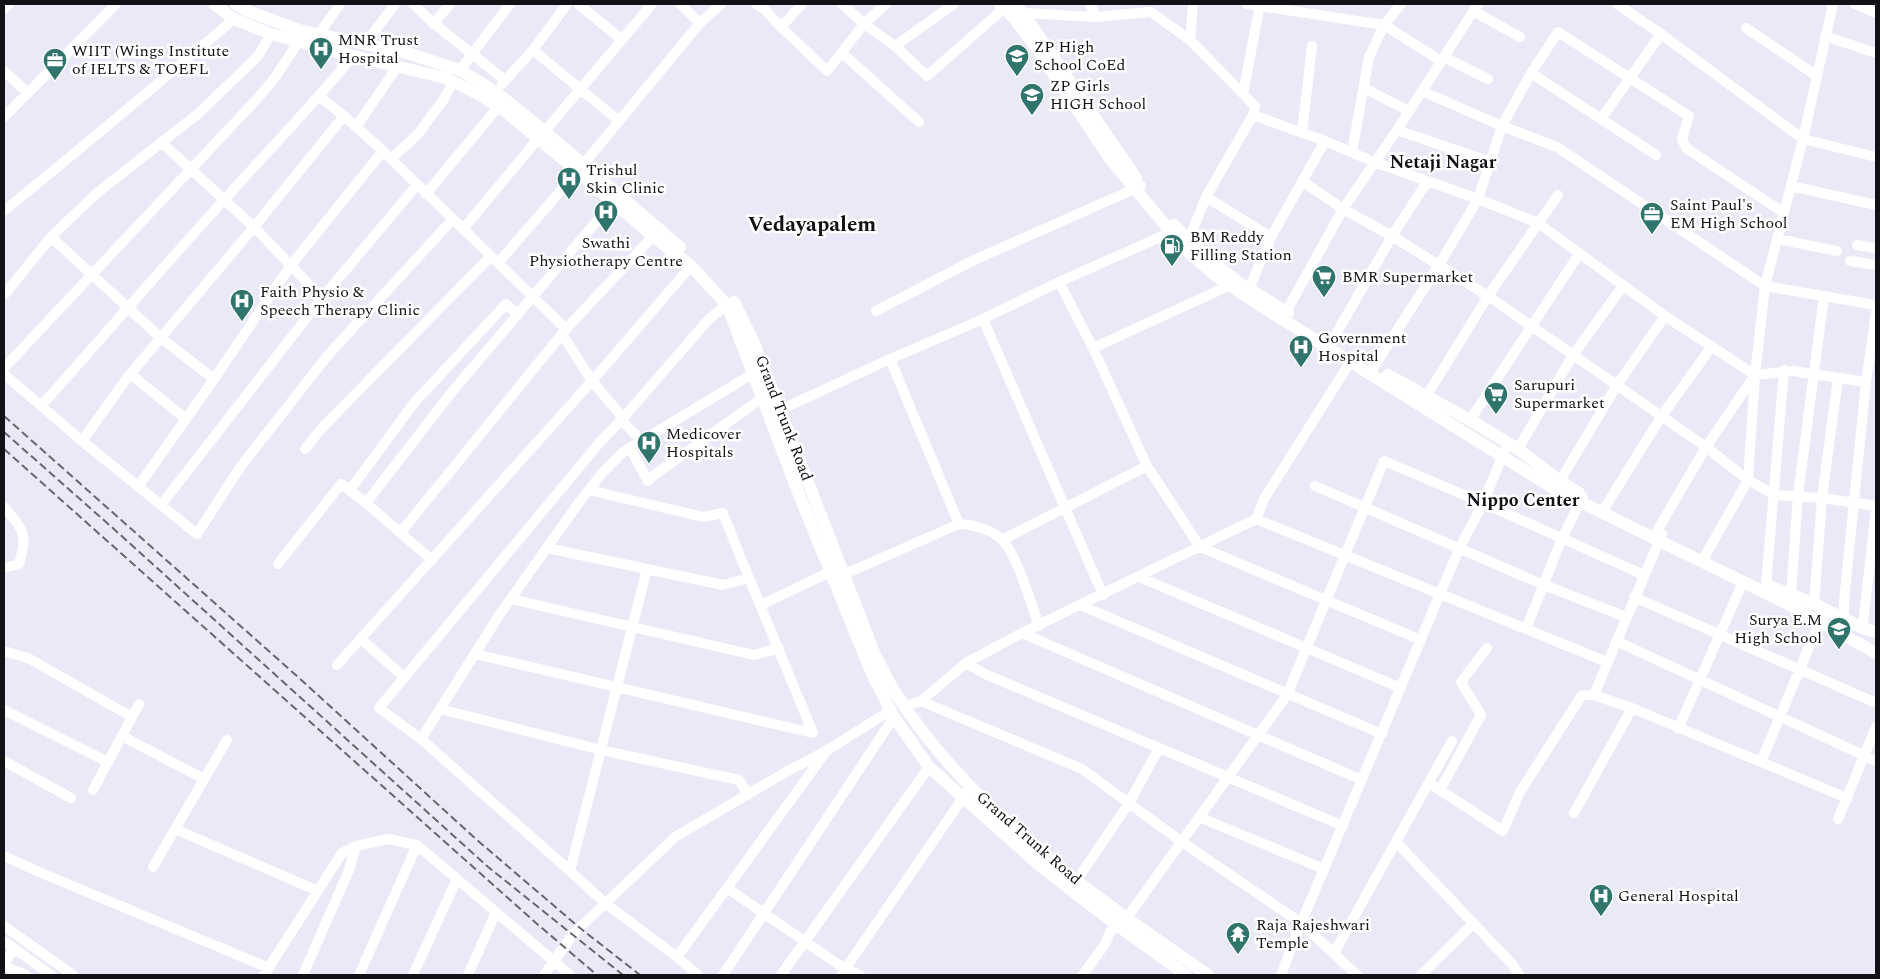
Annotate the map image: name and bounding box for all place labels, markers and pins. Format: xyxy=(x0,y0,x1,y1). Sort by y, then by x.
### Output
place label: MNR Trust Hospital xyxy=(338,28,419,70)
place label: ZP High School CoEd xyxy=(1034,35,1126,77)
hospital icon: MNR Trust Hospital xyxy=(308,36,334,70)
place label: WIIT (Wings Institute of IELTS & TOEFL xyxy=(72,39,229,81)
school or university icon: ZP High School CoEd xyxy=(1004,43,1030,77)
office icon: WIIT (Wings Institute of IELTS & TOEFL xyxy=(42,47,68,81)
place label: ZP Girls HIGH School xyxy=(1050,74,1146,116)
school or university icon: ZP Girls HIGH School xyxy=(1019,82,1045,116)
place label: Trishul Skin Clinic xyxy=(586,158,665,200)
hospital icon: Trishul Skin Clinic xyxy=(556,166,582,200)
place label: Saint Paul's EM High School xyxy=(1670,193,1788,235)
hospital icon: Swathi Physiotherapy Centre xyxy=(593,199,619,233)
office icon: Saint Paul's EM High School xyxy=(1639,201,1665,235)
place label: BM Reddy Filling Station xyxy=(1190,225,1292,267)
place label: Swathi Physiotherapy Centre xyxy=(529,231,683,273)
fuel station icon: BM Reddy Filling Station xyxy=(1159,233,1185,267)
supermarket icon: BMR Supermarket xyxy=(1311,264,1337,298)
place label: BMR Supermarket xyxy=(1342,265,1473,289)
place label: Faith Physio & Speech Therapy Clinic xyxy=(260,280,420,322)
hospital icon: Faith Physio & Speech Therapy Clinic xyxy=(229,288,255,322)
place label: Government Hospital xyxy=(1318,326,1407,368)
hospital icon: Government Hospital xyxy=(1288,334,1314,368)
place label: Sarupuri Supermarket xyxy=(1514,373,1605,415)
supermarket icon: Sarupuri Supermarket xyxy=(1483,381,1509,415)
place label: Medicover Hospitals xyxy=(666,422,741,464)
hospital icon: Medicover Hospitals xyxy=(636,430,662,464)
place label: Surya E.M High School xyxy=(1734,608,1822,650)
school or university icon: Surya E.M High School xyxy=(1826,616,1852,650)
hospital icon: General Hospital xyxy=(1588,883,1614,917)
place label: General Hospital xyxy=(1618,884,1739,908)
place label: Raja Rajeshwari Temple xyxy=(1256,913,1370,955)
temple icon: Raja Rajeshwari Temple xyxy=(1225,921,1251,955)

